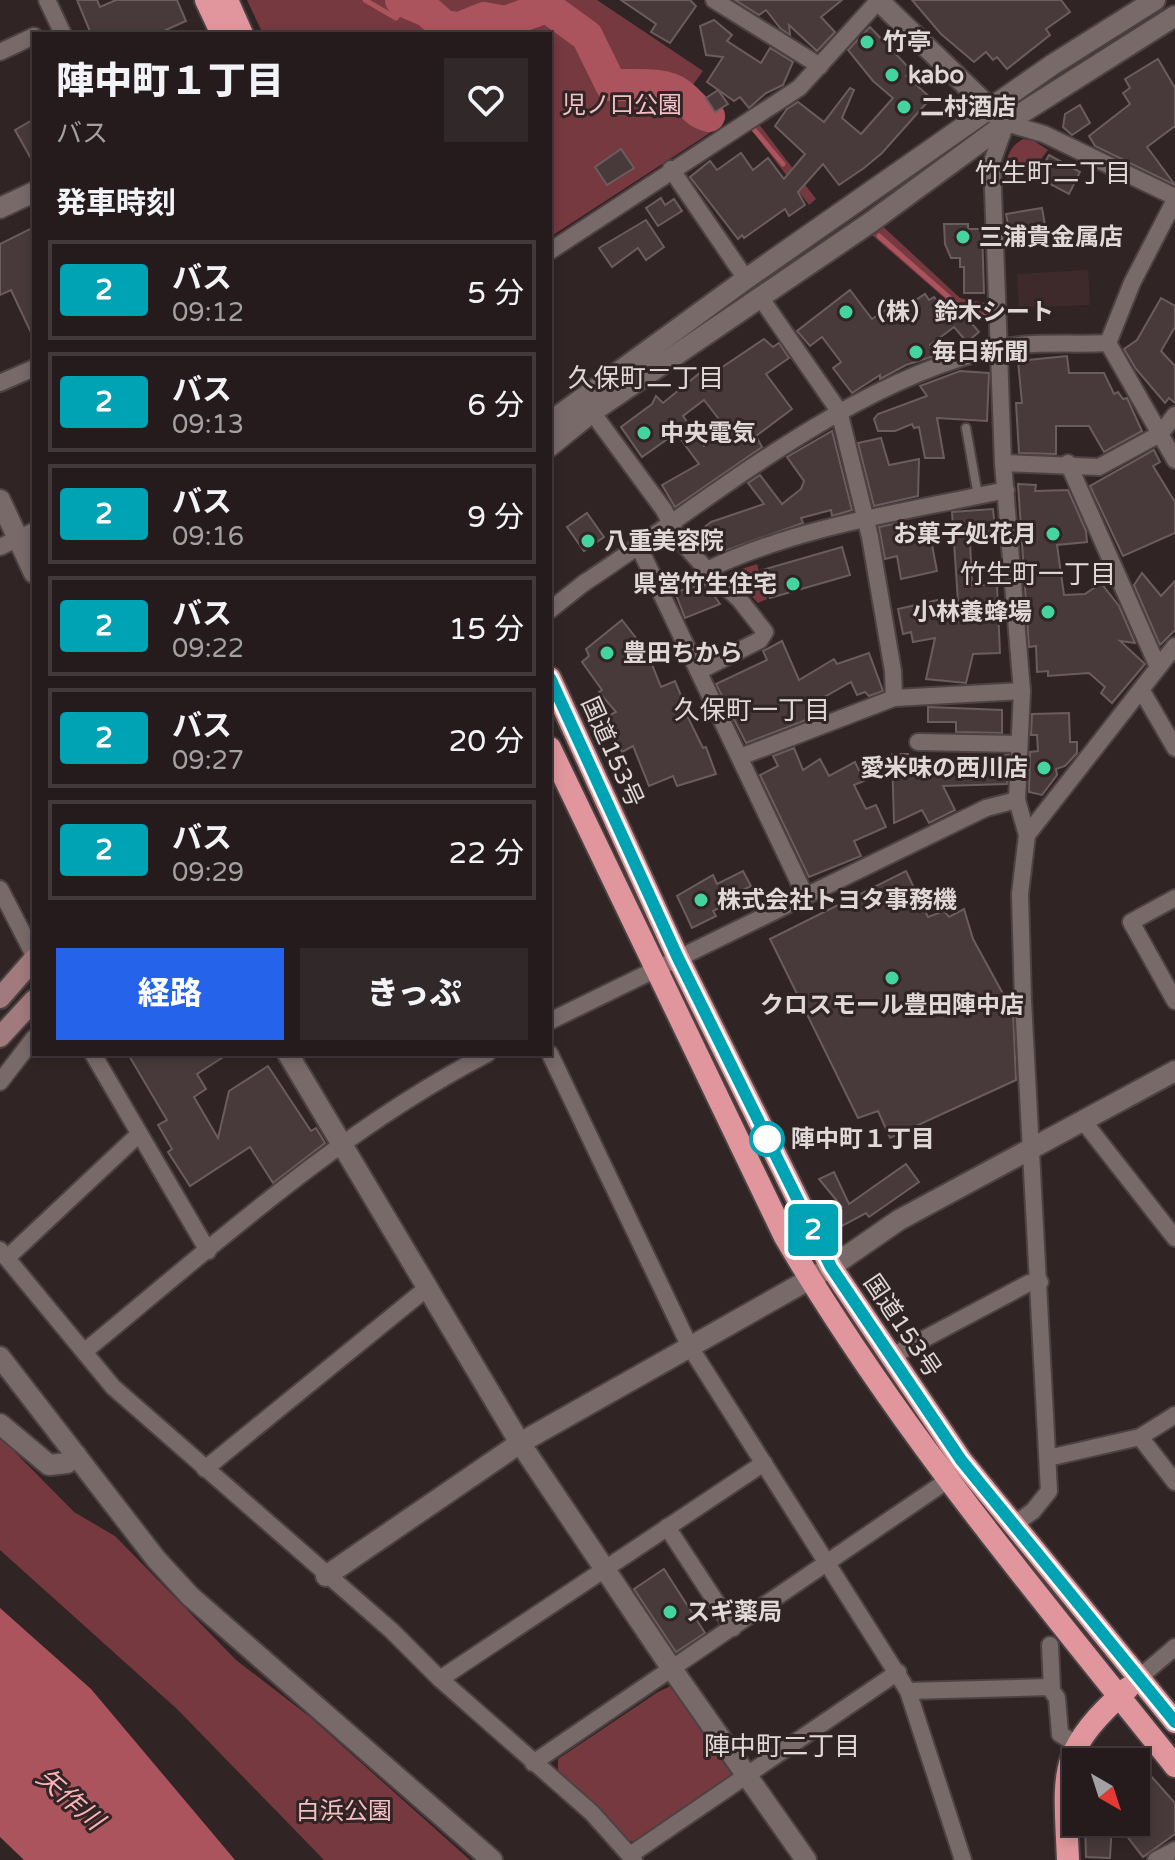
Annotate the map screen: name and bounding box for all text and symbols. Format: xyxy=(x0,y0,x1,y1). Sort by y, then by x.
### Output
place label: 竹亭 xyxy=(883,28,931,57)
marker: 竹亭 xyxy=(858,33,876,51)
button: heart xyxy=(444,58,528,142)
text: 陣中町１丁目 xyxy=(56,59,284,105)
place label: kabo xyxy=(908,61,964,90)
marker: kabo xyxy=(883,66,901,84)
park label: 児ノ口公園 xyxy=(562,91,682,120)
place label: 二村酒店 xyxy=(920,93,1016,122)
marker: 二村酒店 xyxy=(895,98,913,116)
text: バス xyxy=(56,118,108,149)
district label: 竹生町二丁目 xyxy=(975,158,1131,189)
text: 発車時刻 xyxy=(56,185,176,222)
place label: 三浦貴金属店 xyxy=(979,223,1123,252)
marker: 三浦貴金属店 xyxy=(954,228,972,246)
text: バス xyxy=(172,260,232,297)
text: 2 xyxy=(95,273,113,307)
text: 5 分 xyxy=(467,275,524,312)
text: 09:12 xyxy=(172,297,244,328)
place label: （株）鈴木シート xyxy=(862,298,1054,327)
marker: （株）鈴木シート xyxy=(837,303,855,321)
place label: 毎日新聞 xyxy=(932,338,1028,367)
marker: 毎日新聞 xyxy=(907,343,925,361)
district label: 久保町二丁目 xyxy=(568,363,724,394)
text: バス xyxy=(172,372,232,409)
text: 2 xyxy=(95,385,113,419)
text: 6 分 xyxy=(467,387,524,424)
text: 09:13 xyxy=(172,409,244,440)
place label: 中央電気 xyxy=(660,419,756,448)
marker: 中央電気 xyxy=(635,424,653,442)
text: バス xyxy=(172,484,232,521)
text: 2 xyxy=(95,497,113,531)
text: 9 分 xyxy=(467,499,524,536)
place label: お菓子処花月 xyxy=(893,520,1037,549)
text: 09:16 xyxy=(172,521,244,552)
marker: お菓子処花月 xyxy=(1044,525,1062,543)
place label: 八重美容院 xyxy=(604,527,724,556)
marker: 八重美容院 xyxy=(579,532,597,550)
district label: 竹生町一丁目 xyxy=(960,559,1116,590)
place label: 県営竹生住宅 xyxy=(633,570,777,599)
marker: 県営竹生住宅 xyxy=(784,575,802,593)
text: バス xyxy=(172,596,232,633)
place label: 小林養蜂場 xyxy=(912,598,1032,627)
marker: 小林養蜂場 xyxy=(1039,603,1057,621)
text: 2 xyxy=(95,609,113,643)
text: 15 分 xyxy=(449,611,524,648)
text: 09:22 xyxy=(172,633,244,664)
place label: 豊田ちから xyxy=(623,639,743,668)
marker: 豊田ちから xyxy=(598,644,616,662)
street label: 国道153号 xyxy=(575,693,649,811)
district label: 久保町一丁目 xyxy=(674,695,830,726)
text: バス xyxy=(172,708,232,745)
text: 2 xyxy=(95,721,113,755)
text: 20 分 xyxy=(449,723,524,760)
text: 09:27 xyxy=(172,745,244,776)
place label: 愛米味の西川店 xyxy=(860,754,1028,783)
marker: 愛米味の西川店 xyxy=(1035,759,1053,777)
text: バス xyxy=(172,820,232,857)
text: 2 xyxy=(95,833,113,867)
text: 22 分 xyxy=(449,835,524,872)
text: 09:29 xyxy=(172,857,244,888)
place label: 株式会社トヨタ事務機 xyxy=(717,886,957,915)
marker: 株式会社トヨタ事務機 xyxy=(692,891,710,909)
button: 経路 xyxy=(56,948,284,1040)
button: きっぷ xyxy=(300,948,528,1040)
marker: クロスモール豊田陣中店 xyxy=(883,969,901,987)
place label: クロスモール豊田陣中店 xyxy=(760,991,1024,1020)
marker: 陣中町１丁目 xyxy=(750,1122,784,1156)
place label: 陣中町１丁目 xyxy=(791,1125,935,1154)
line badge: 2 xyxy=(787,1204,839,1256)
text: 2 xyxy=(804,1213,822,1247)
street label: 国道153号 xyxy=(857,1269,947,1383)
place label: スギ薬局 xyxy=(686,1598,782,1627)
marker: スギ薬局 xyxy=(661,1603,679,1621)
district label: 陣中町二丁目 xyxy=(704,1731,860,1762)
north arrow xyxy=(1062,1748,1150,1836)
map controls xyxy=(1062,1748,1150,1836)
water label: 矢作川 xyxy=(30,1762,112,1838)
park label: 白浜公園 xyxy=(296,1797,392,1826)

